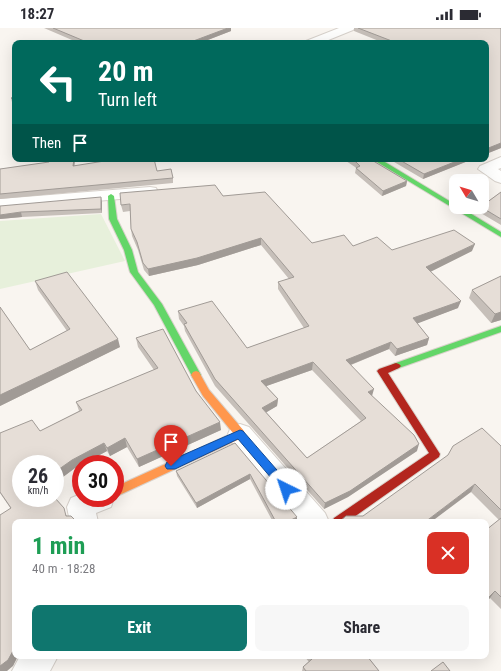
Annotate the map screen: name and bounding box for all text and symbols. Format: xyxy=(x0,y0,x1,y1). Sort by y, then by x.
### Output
text: 18:27 xyxy=(20,5,54,23)
text: 20 m xyxy=(98,55,154,88)
icon: left xyxy=(32,56,84,108)
text: Turn left xyxy=(98,89,157,110)
icon: arrive xyxy=(69,132,91,154)
text: Then xyxy=(32,134,61,152)
north arrow xyxy=(449,174,489,214)
map controls xyxy=(449,174,489,214)
pin xyxy=(154,425,188,466)
icon: arrive xyxy=(160,431,182,453)
speed limit sign: 30 xyxy=(72,455,124,507)
text: 26 xyxy=(28,464,48,488)
position arrow xyxy=(265,468,307,510)
text: km/h xyxy=(28,485,48,496)
text: 1 min xyxy=(32,532,85,560)
button: close xyxy=(427,532,469,574)
text: 40 m · 18:28 xyxy=(32,561,95,576)
button: Exit xyxy=(32,605,247,651)
button: Share xyxy=(255,605,469,651)

